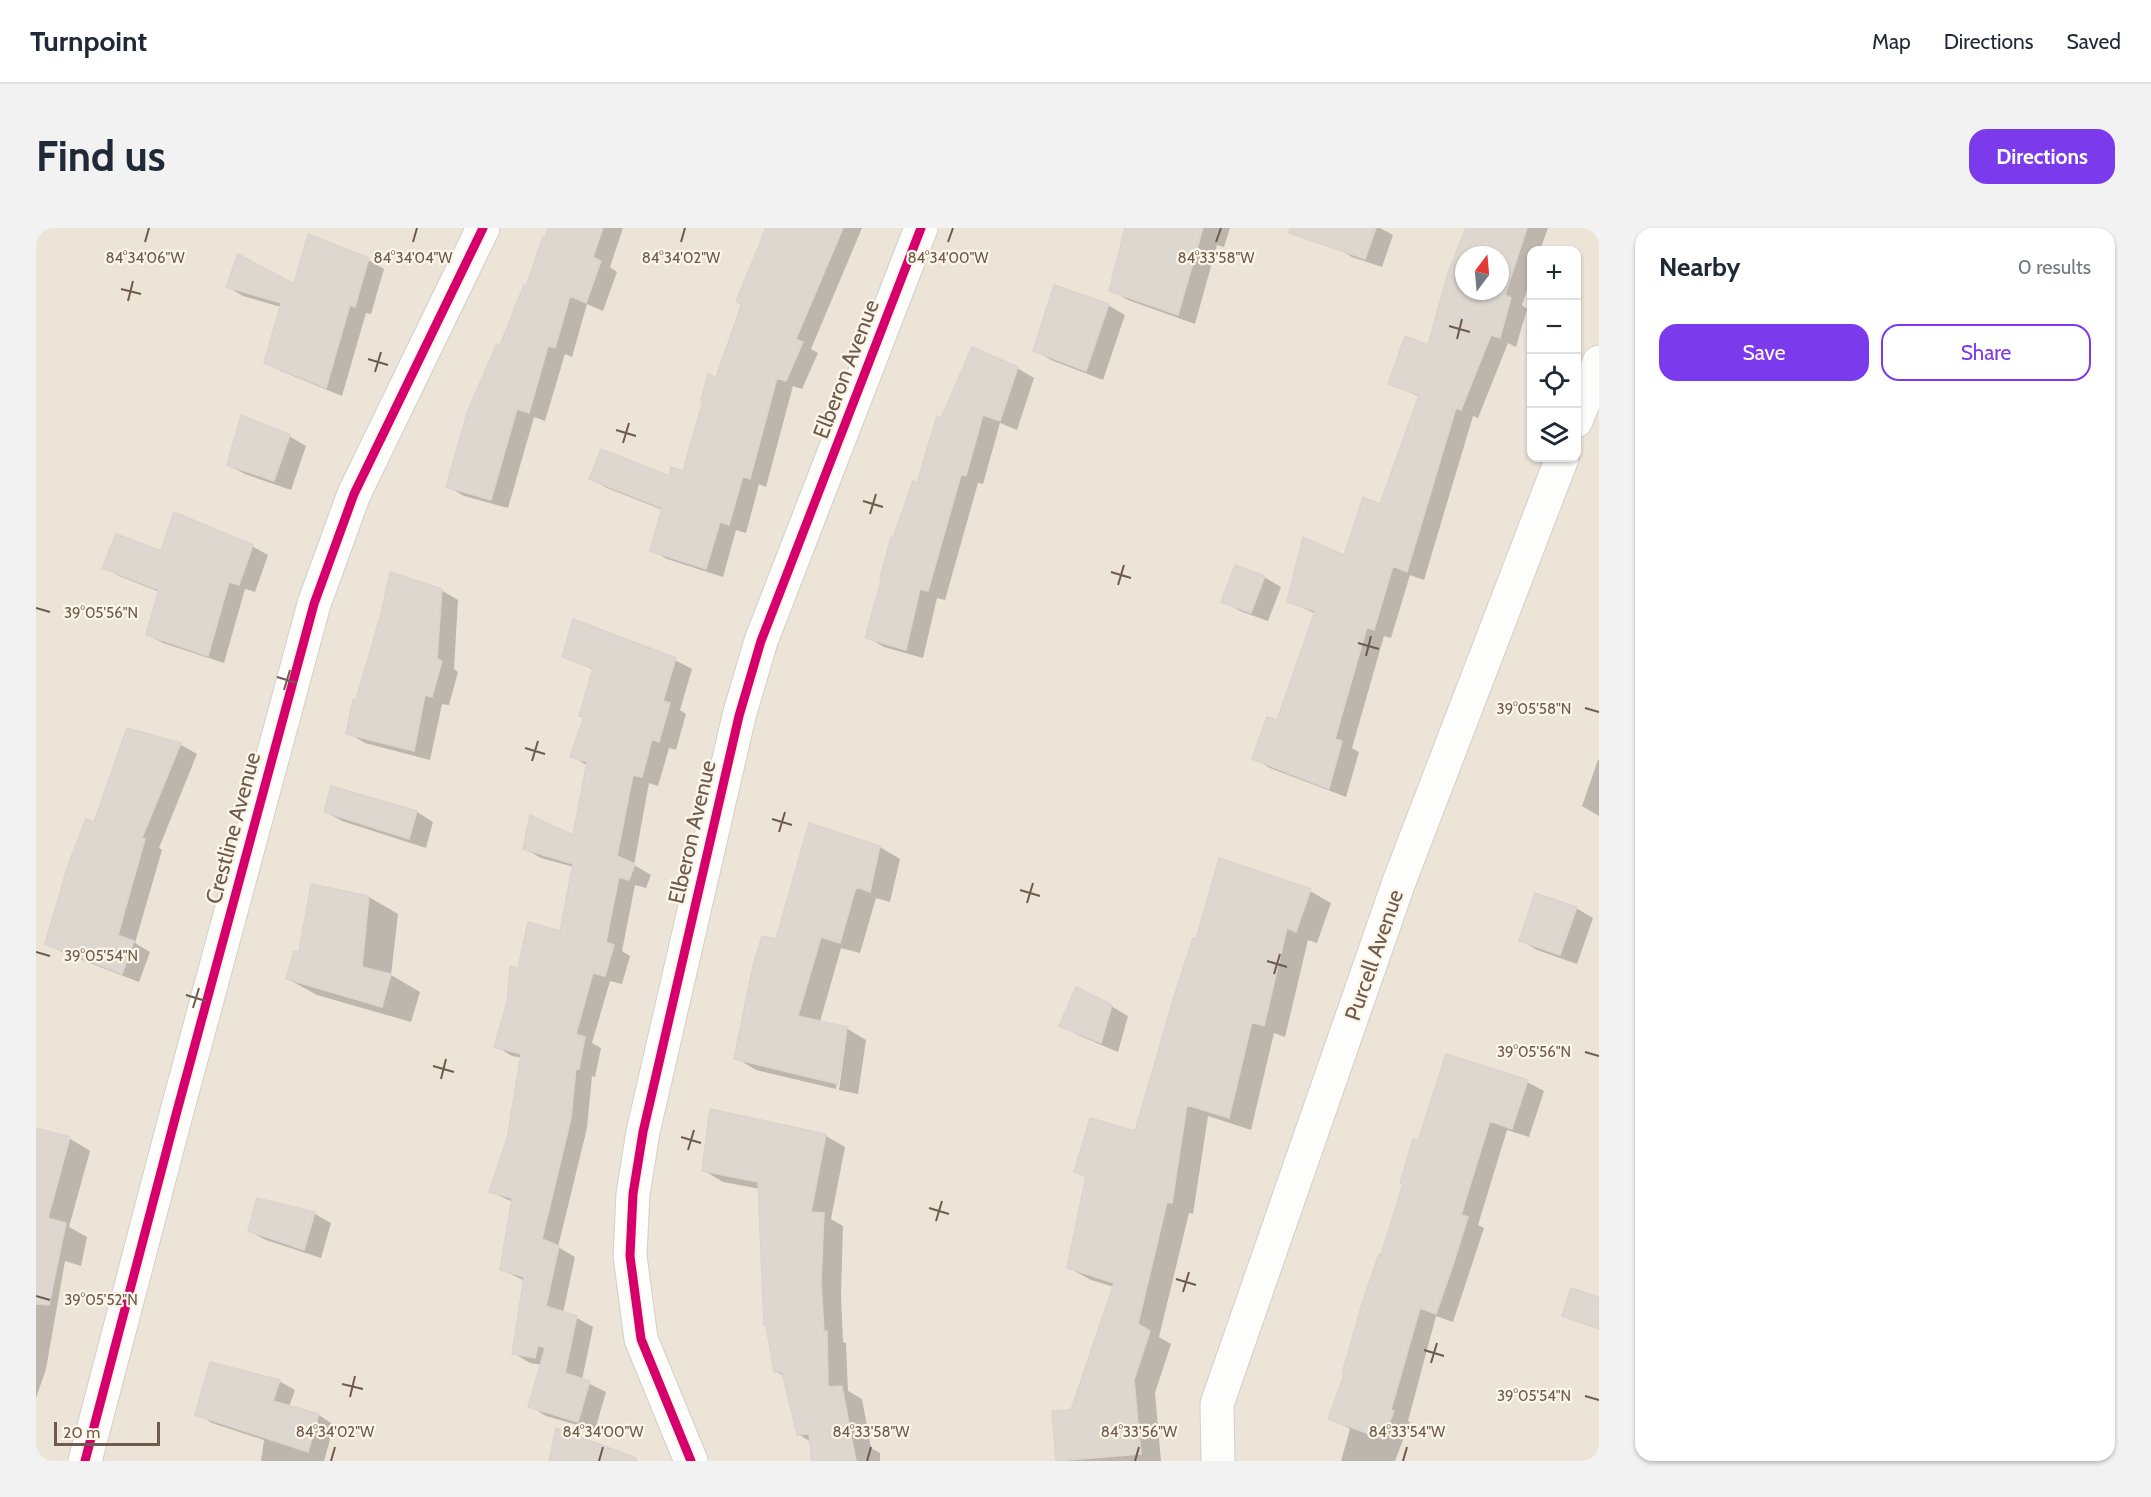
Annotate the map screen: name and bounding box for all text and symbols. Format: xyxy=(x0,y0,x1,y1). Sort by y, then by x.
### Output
text: Turnpoint xyxy=(30,24,147,58)
text: Map xyxy=(1872,29,1911,54)
text: Directions xyxy=(1944,29,2033,54)
text: Saved xyxy=(2066,29,2121,54)
button: Directions xyxy=(1969,129,2115,184)
text: Find us xyxy=(36,130,165,182)
north arrow xyxy=(1455,246,1509,300)
map controls xyxy=(1527,246,1581,462)
button: + xyxy=(1527,246,1581,300)
text: 84°34'06"W xyxy=(105,249,185,267)
text: 84°34'04"W xyxy=(373,249,453,267)
text: 84°34'02"W xyxy=(642,249,721,267)
text: 84°34'00"W xyxy=(907,249,989,267)
text: 84°33'58"W xyxy=(1178,249,1255,267)
text: Nearby xyxy=(1659,251,1740,283)
text: 0 results xyxy=(2018,255,2091,279)
street label: Elberon Avenue xyxy=(807,296,885,442)
button: − xyxy=(1527,300,1581,354)
button: Save xyxy=(1659,324,1869,381)
button: Share xyxy=(1881,324,2091,381)
button: locate xyxy=(1527,354,1581,408)
button: layers xyxy=(1527,408,1581,462)
text: 39°05'56"N xyxy=(64,604,138,622)
text: 39°05'58"N xyxy=(1497,700,1571,718)
street label: Crestline Avenue xyxy=(200,749,266,907)
street label: Elberon Avenue xyxy=(662,758,722,906)
street label: Purcell Avenue xyxy=(1339,886,1409,1024)
text: 39°05'54"N xyxy=(64,947,138,965)
text: 39°05'56"N xyxy=(1497,1043,1571,1061)
text: 39°05'52"N xyxy=(64,1291,138,1309)
text: 39°05'54"N xyxy=(1497,1387,1571,1405)
scale bar xyxy=(54,1419,160,1446)
text: 20 m xyxy=(63,1423,100,1442)
text: 84°34'02"W xyxy=(296,1423,375,1441)
text: 84°34'00"W xyxy=(562,1423,644,1441)
text: 84°33'58"W xyxy=(833,1423,910,1441)
text: 84°33'56"W xyxy=(1101,1423,1178,1441)
text: 84°33'54"W xyxy=(1369,1423,1446,1441)

